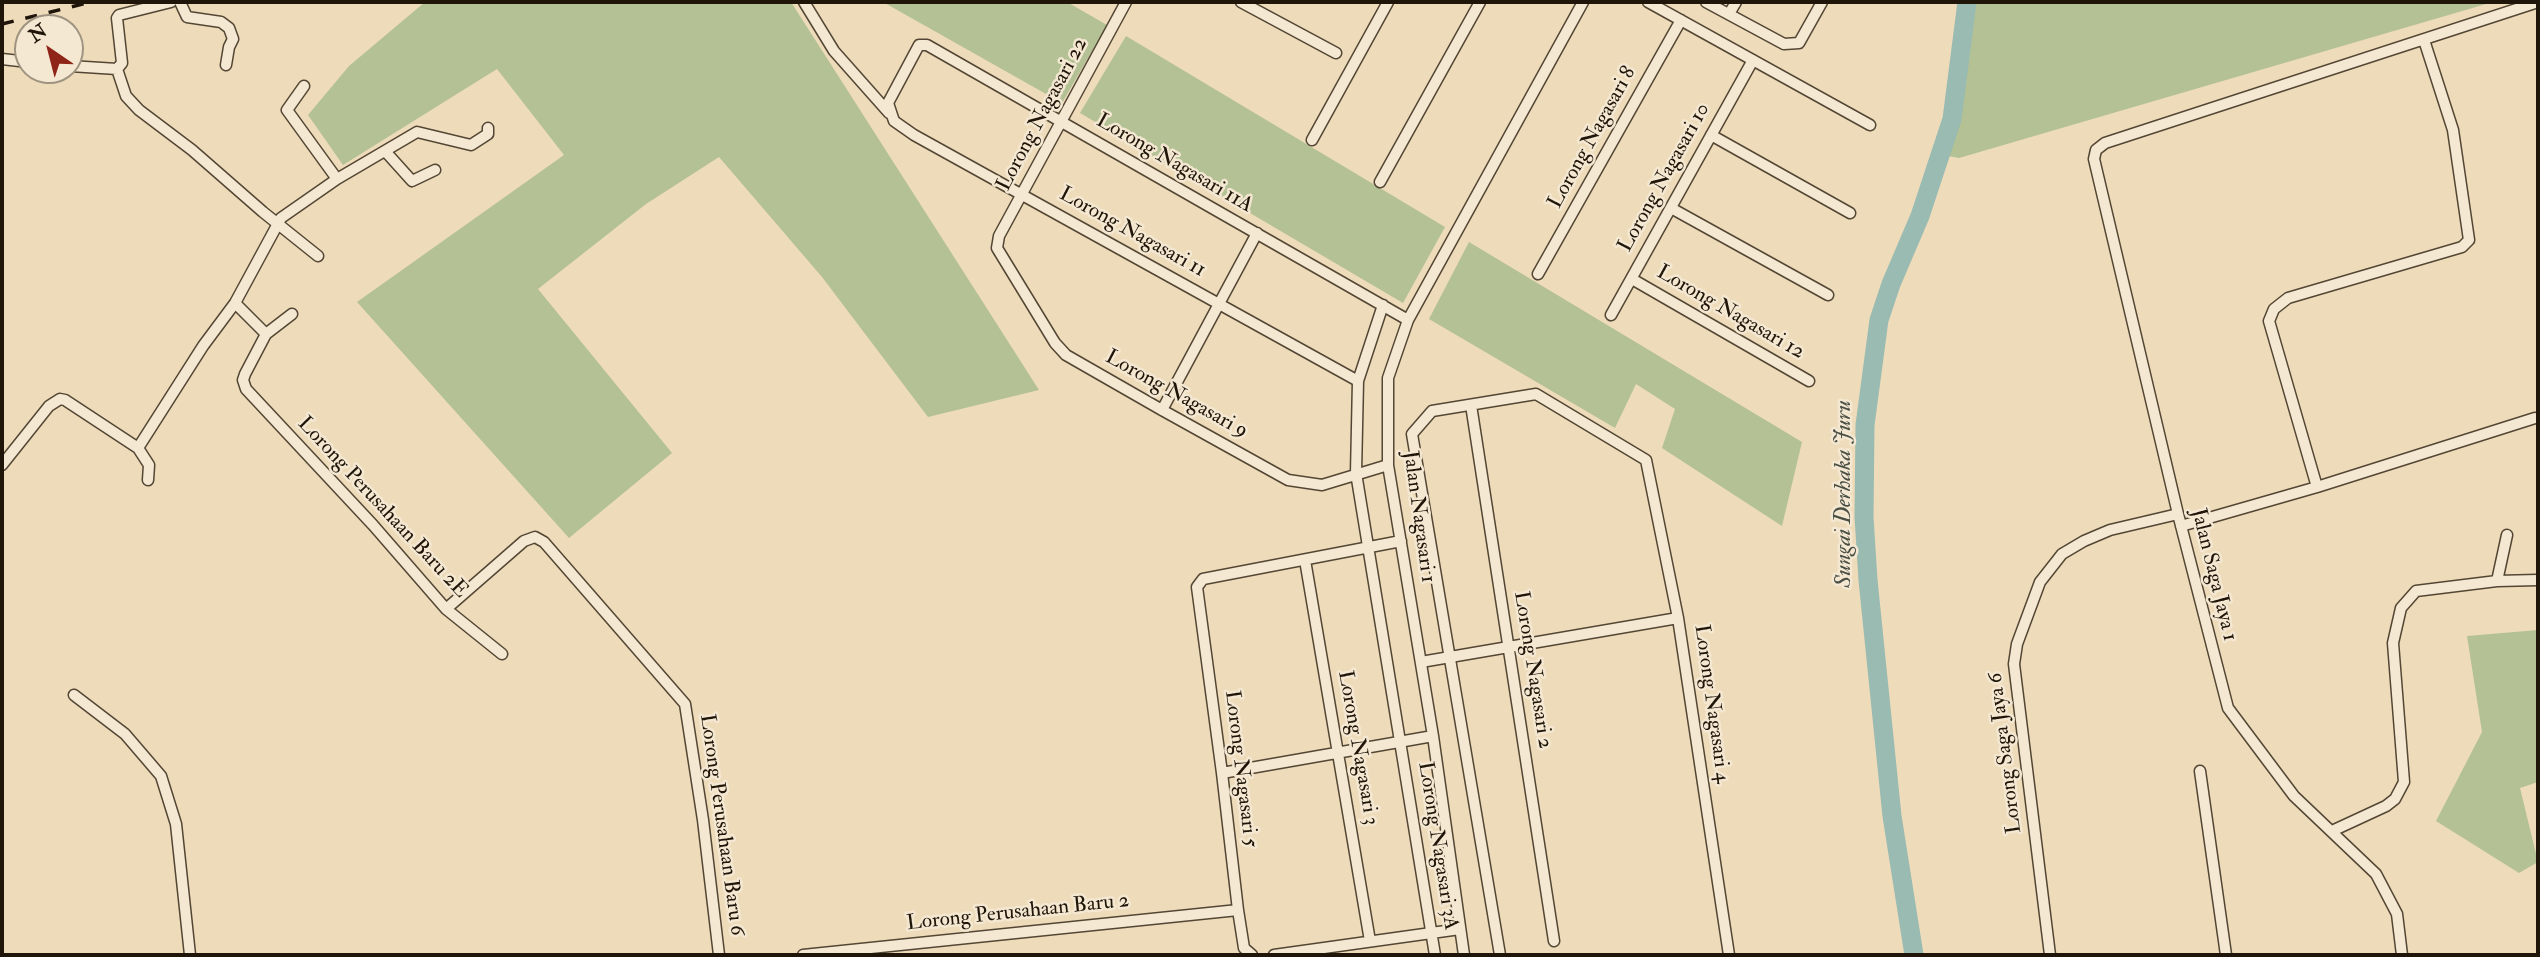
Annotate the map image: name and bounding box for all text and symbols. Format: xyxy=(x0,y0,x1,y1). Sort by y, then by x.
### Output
north arrow xyxy=(14,14,84,84)
text: N xyxy=(24,19,52,48)
street label: Lorong Nagasari 22 xyxy=(992,34,1094,196)
street label: Lorong Nagasari 8 xyxy=(1544,63,1642,213)
street label: Lorong Nagasari 10 xyxy=(1614,99,1716,257)
street label: Lorong Nagasari 11A xyxy=(1091,109,1257,219)
street label: Lorong Nagasari 11 xyxy=(1054,182,1210,284)
street label: Lorong Nagasari 12 xyxy=(1652,260,1808,366)
street label: Lorong Nagasari 9 xyxy=(1100,345,1252,445)
water label: Sungai Derhaka Juru xyxy=(1831,400,1859,588)
street label: Lorong Perusahaan Baru 2E xyxy=(291,412,473,604)
street label: Jalan Nagasari 1 xyxy=(1396,449,1440,585)
street label: Jalan Saga Jaya 1 xyxy=(2184,506,2242,644)
street label: Lorong Nagasari 2 xyxy=(1507,589,1557,751)
street label: Lorong Nagasari 4 xyxy=(1687,623,1735,785)
street label: Lorong Nagasari 3 xyxy=(1331,669,1383,827)
street label: Lorong Saga Jaya 6 xyxy=(1984,671,2028,835)
street label: Lorong Nagasari 5 xyxy=(1218,689,1262,849)
street label: Lorong Perusahaan Baru 6 xyxy=(693,713,749,937)
street label: Lorong Nagasari 3A xyxy=(1411,760,1463,932)
street label: Lorong Perusahaan Baru 2 xyxy=(906,889,1130,937)

